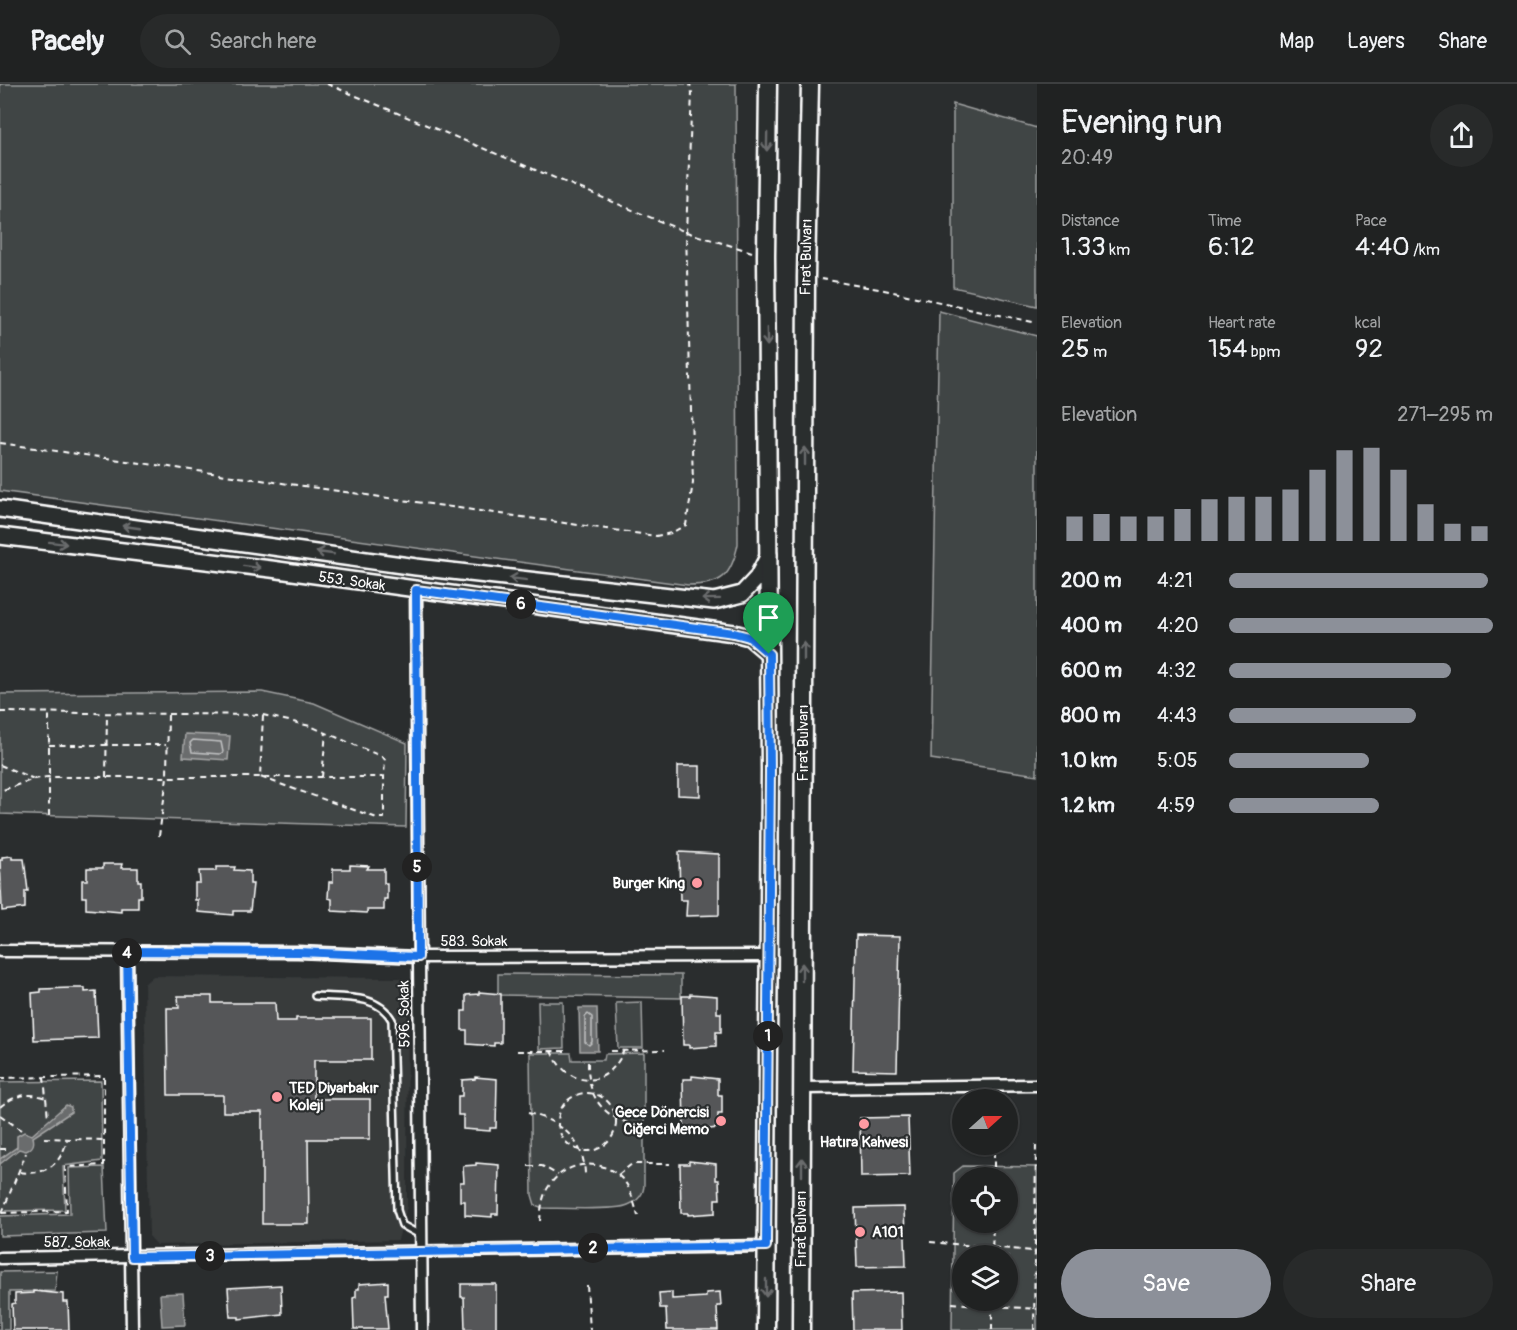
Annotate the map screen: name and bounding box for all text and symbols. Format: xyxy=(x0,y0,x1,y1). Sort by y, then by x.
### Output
search box xyxy=(140,14,560,68)
text: Pacely xyxy=(30,24,104,59)
icon: search xyxy=(161,25,194,58)
text: Search here xyxy=(209,27,316,55)
text: Map xyxy=(1279,28,1314,55)
text: Layers xyxy=(1347,28,1405,55)
text: Share xyxy=(1438,28,1487,55)
text: Evening run xyxy=(1061,102,1222,143)
button: share xyxy=(1430,104,1493,167)
one-way arrow xyxy=(761,132,773,152)
text: 20:49 xyxy=(1061,145,1113,170)
text: Distance xyxy=(1061,211,1120,231)
text: Time xyxy=(1208,211,1241,231)
text: Pace xyxy=(1355,211,1387,231)
street label: Fırat Bulvarı xyxy=(796,218,817,296)
text: 1.33 xyxy=(1061,231,1106,263)
text: 6:12 xyxy=(1208,231,1255,263)
text: 4:40 xyxy=(1355,231,1410,263)
text: km xyxy=(1106,240,1130,260)
text: /km xyxy=(1410,240,1440,260)
text: Elevation xyxy=(1061,313,1122,333)
text: Heart rate xyxy=(1208,313,1275,333)
text: kcal xyxy=(1355,313,1381,333)
one-way arrow xyxy=(761,327,773,347)
text: 25 xyxy=(1061,333,1090,365)
text: 154 xyxy=(1208,333,1247,365)
text: 92 xyxy=(1355,333,1383,365)
text: m xyxy=(1090,342,1107,362)
text: bpm xyxy=(1247,342,1280,362)
text: Elevation xyxy=(1061,402,1137,427)
text: 271–295 m xyxy=(1397,402,1493,427)
one-way arrow xyxy=(799,446,811,466)
one-way arrow xyxy=(122,521,142,532)
one-way arrow xyxy=(48,538,67,549)
one-way arrow xyxy=(315,548,335,559)
one-way arrow xyxy=(241,561,261,572)
street label: 553. Sokak xyxy=(317,567,387,596)
text: 200 m xyxy=(1061,568,1122,593)
text: 4:21 xyxy=(1157,568,1193,593)
one-way arrow xyxy=(508,573,528,584)
pin: 6 xyxy=(506,589,536,619)
pin xyxy=(743,592,794,654)
text: 6 xyxy=(516,594,526,614)
one-way arrow xyxy=(702,594,722,605)
icon: arrive xyxy=(752,601,785,634)
text: 400 m xyxy=(1061,613,1122,638)
text: 4:20 xyxy=(1157,613,1199,638)
one-way arrow xyxy=(798,641,810,661)
text: 600 m xyxy=(1061,658,1122,683)
text: 4:32 xyxy=(1157,658,1196,683)
text: 800 m xyxy=(1061,703,1121,728)
text: 4:43 xyxy=(1157,703,1197,728)
street label: Fırat Bulvarı xyxy=(794,705,813,781)
text: 1.0 km xyxy=(1061,748,1117,773)
text: 5:05 xyxy=(1157,748,1198,773)
text: 1.2 km xyxy=(1061,793,1115,818)
text: 4:59 xyxy=(1157,793,1195,818)
pin: 5 xyxy=(402,852,432,882)
text: 5 xyxy=(413,857,421,877)
place label: Burger King xyxy=(612,874,685,893)
marker: Burger King xyxy=(690,876,704,890)
street label: 583. Sokak xyxy=(441,932,508,951)
pin: 4 xyxy=(112,938,142,968)
text: 4 xyxy=(122,943,132,963)
one-way arrow xyxy=(796,962,808,982)
street label: 596. Sokak xyxy=(394,979,415,1048)
pin: 1 xyxy=(753,1021,783,1051)
text: 1 xyxy=(765,1026,771,1046)
place label: TED Diyarbakır Koleji xyxy=(288,1079,379,1115)
north arrow xyxy=(952,1089,1018,1155)
map controls xyxy=(952,1089,1018,1311)
marker: TED Diyarbakır Koleji xyxy=(270,1090,284,1104)
place label: Gece Dönercisi Ciğerci Memo xyxy=(615,1103,709,1139)
marker: Gece Dönercisi Ciğerci Memo xyxy=(714,1114,728,1128)
marker: Hatıra Kahvesi xyxy=(857,1117,871,1131)
place label: Hatıra Kahvesi xyxy=(820,1133,908,1152)
one-way arrow xyxy=(796,1157,808,1177)
button: locate xyxy=(952,1167,1018,1233)
street label: Fırat Bulvarı xyxy=(792,1191,811,1267)
place label: A101 xyxy=(872,1223,904,1242)
marker: A101 xyxy=(853,1225,867,1239)
street label: 587. Sokak xyxy=(44,1233,111,1252)
pin: 2 xyxy=(578,1233,608,1263)
text: 2 xyxy=(589,1238,597,1258)
pin: 3 xyxy=(195,1241,225,1271)
button: layers xyxy=(952,1245,1018,1311)
text: 3 xyxy=(206,1246,214,1266)
button: Save xyxy=(1061,1249,1271,1318)
button: Share xyxy=(1283,1249,1493,1318)
one-way arrow xyxy=(760,1278,772,1298)

